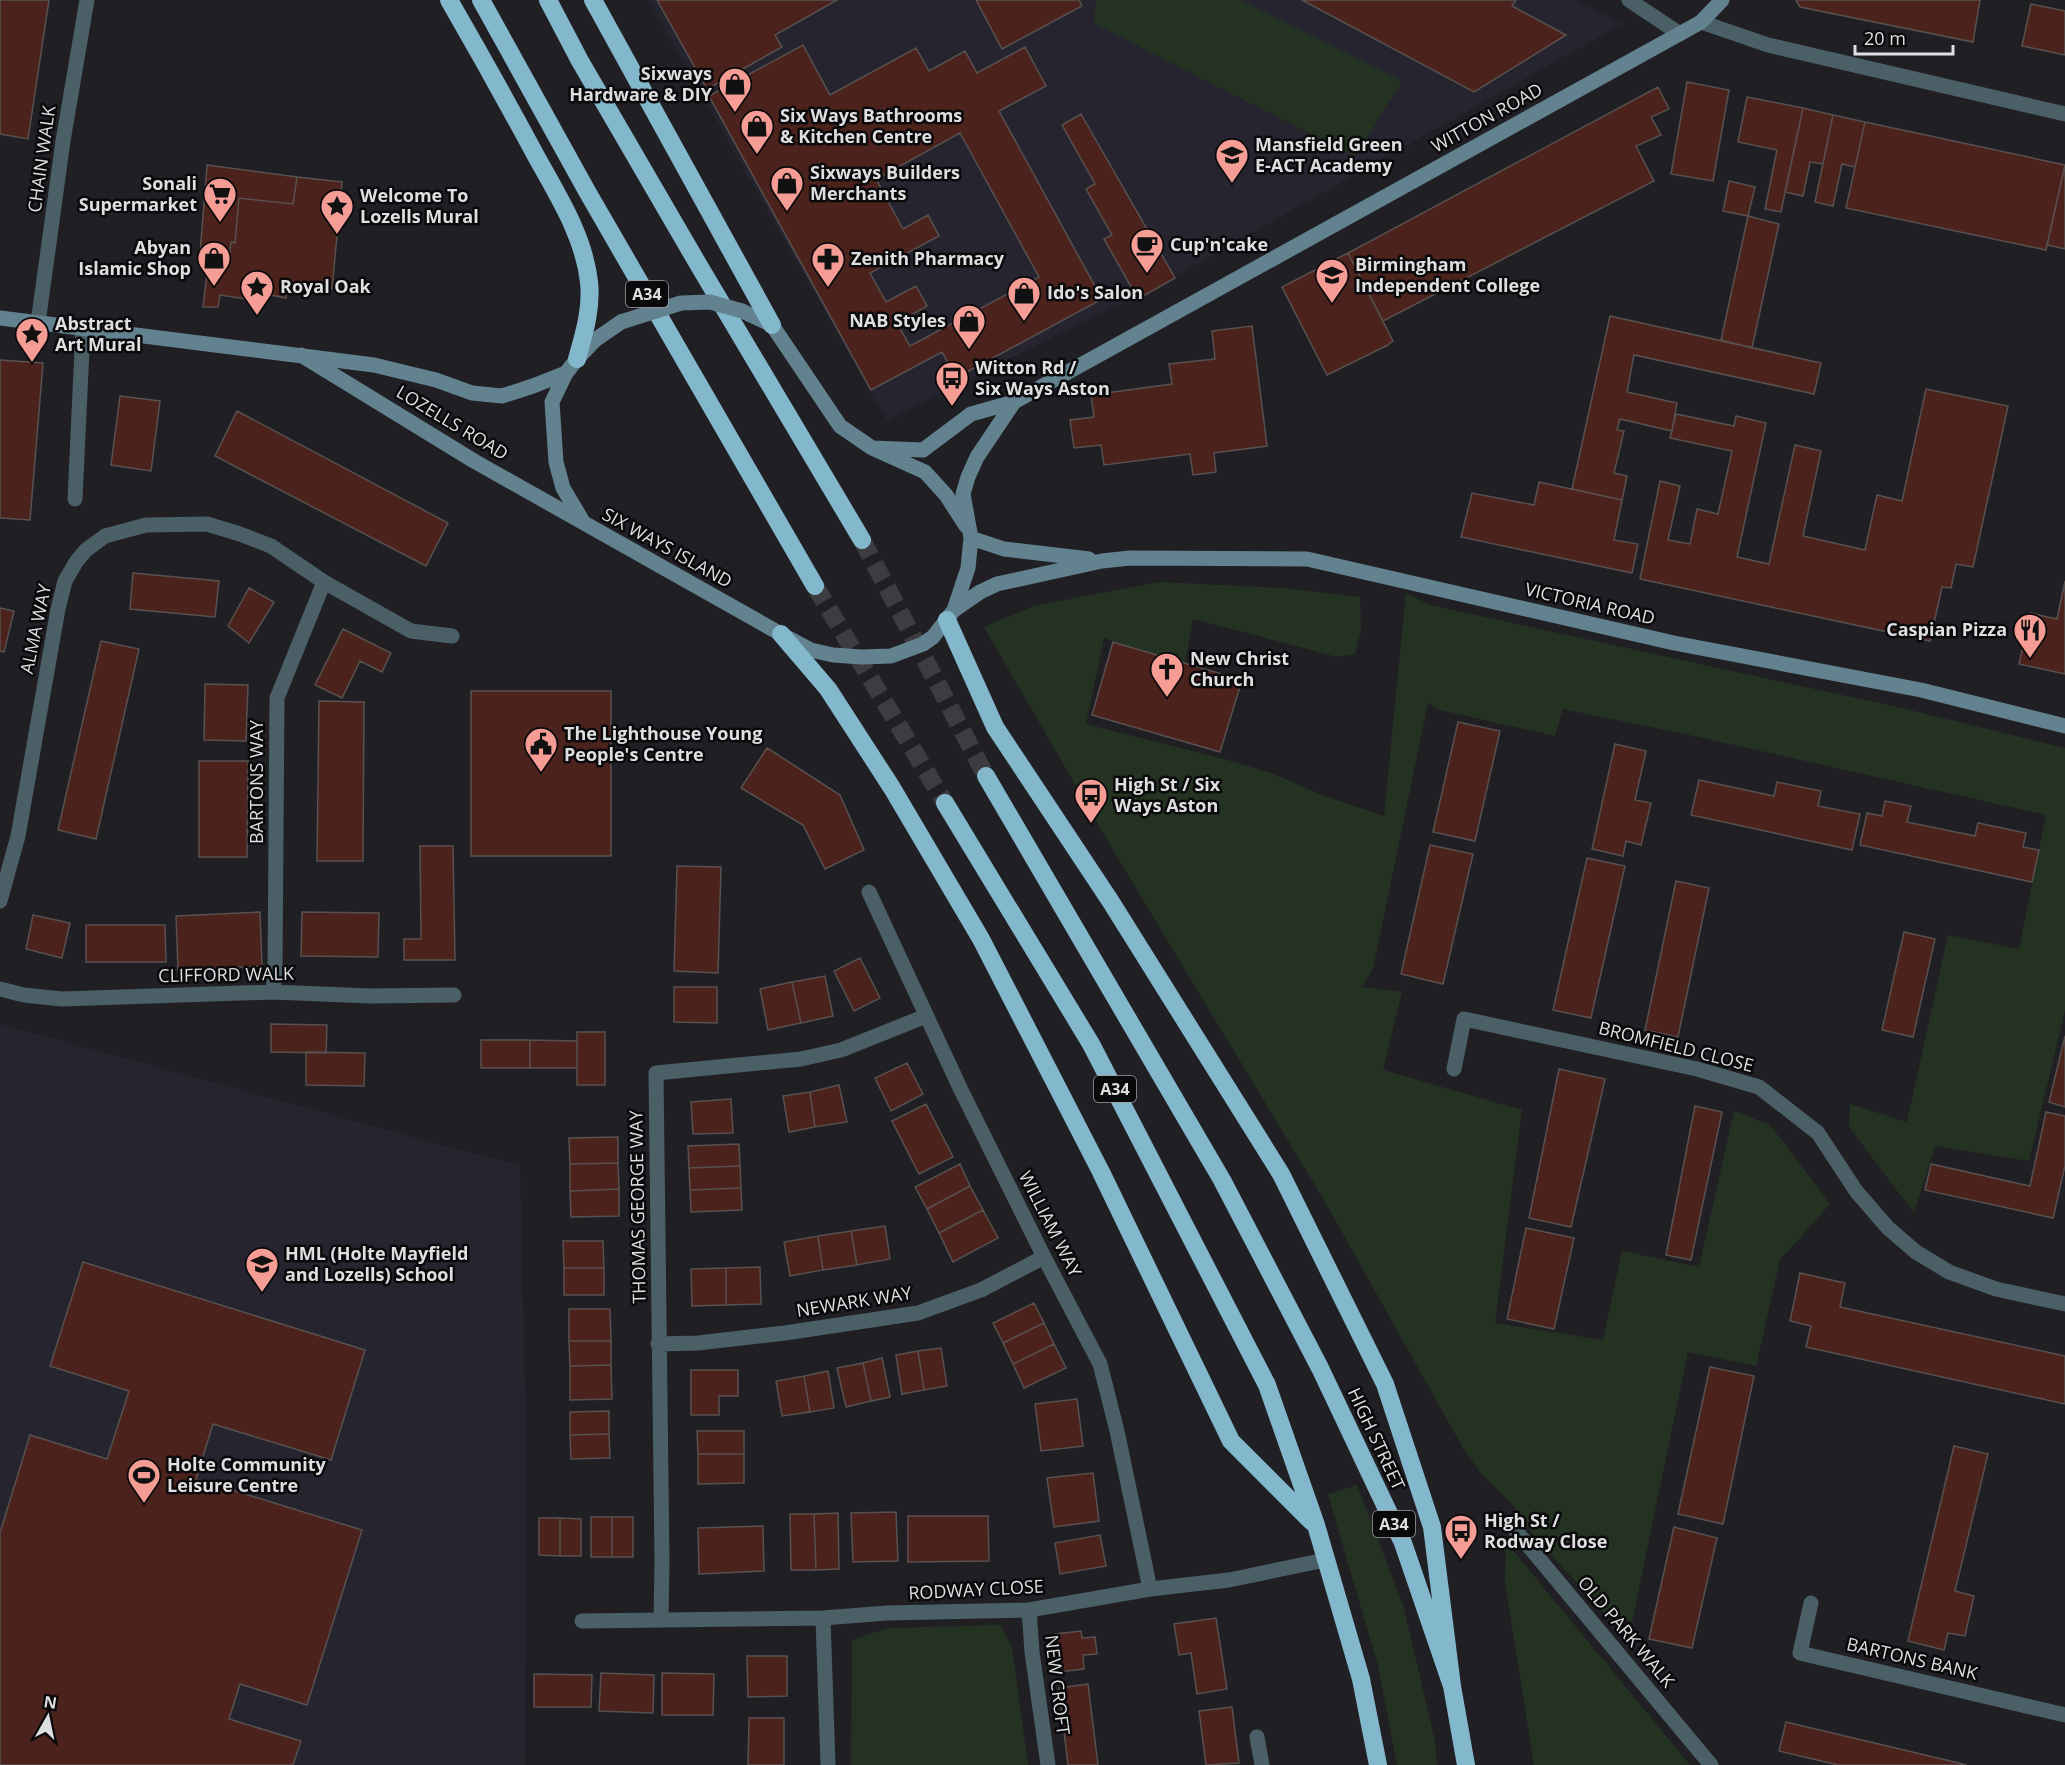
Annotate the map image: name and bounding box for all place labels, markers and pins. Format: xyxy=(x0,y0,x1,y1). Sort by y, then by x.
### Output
place label: Sixways Hardware & DIY xyxy=(569,61,713,106)
shop icon: Sixways Hardware & DIY xyxy=(717,66,753,113)
place label: Six Ways Bathrooms & Kitchen Centre xyxy=(780,103,962,148)
shop icon: Six Ways Bathrooms & Kitchen Centre xyxy=(739,108,775,155)
place label: Mansfield Green E-ACT Academy xyxy=(1255,132,1403,177)
school or university icon: Mansfield Green E-ACT Academy xyxy=(1214,137,1250,184)
place label: Sixways Builders Merchants xyxy=(810,160,960,205)
shop icon: Sixways Builders Merchants xyxy=(769,165,805,212)
place label: Sonali Supermarket xyxy=(79,171,197,216)
supermarket icon: Sonali Supermarket xyxy=(202,176,238,223)
place label: Welcome To Lozells Mural xyxy=(360,183,479,228)
place icon: Welcome To Lozells Mural xyxy=(319,188,355,235)
cafe icon: Cup'n'cake xyxy=(1129,227,1165,274)
place label: Cup'n'cake xyxy=(1170,232,1268,256)
place label: Abyan Islamic Shop xyxy=(78,235,191,280)
shop icon: Abyan Islamic Shop xyxy=(196,240,232,287)
pharmacy icon: Zenith Pharmacy xyxy=(810,241,846,288)
place label: Zenith Pharmacy xyxy=(851,246,1005,270)
place label: Birmingham Independent College xyxy=(1355,252,1540,297)
school or university icon: Birmingham Independent College xyxy=(1314,257,1350,304)
place icon: Royal Oak xyxy=(239,269,275,316)
place label: Royal Oak xyxy=(280,274,372,298)
shop icon: Ido's Salon xyxy=(1006,275,1042,322)
place label: Ido's Salon xyxy=(1047,280,1143,304)
shop icon: NAB Styles xyxy=(951,303,987,350)
place label: NAB Styles xyxy=(849,308,946,332)
place label: Abstract Art Mural xyxy=(55,311,141,356)
place icon: Abstract Art Mural xyxy=(14,316,50,363)
place label: Witton Rd / Six Ways Aston xyxy=(975,355,1110,400)
bus stop icon: Witton Rd / Six Ways Aston xyxy=(934,360,970,407)
restaurant icon: Caspian Pizza xyxy=(2012,612,2048,659)
place label: Caspian Pizza xyxy=(1886,617,2007,641)
place label: New Christ Church xyxy=(1190,646,1289,691)
church icon: New Christ Church xyxy=(1149,651,1185,698)
place label: The Lighthouse Young People's Centre xyxy=(564,721,762,766)
public building icon: The Lighthouse Young People's Centre xyxy=(523,726,559,773)
place label: High St / Six Ways Aston xyxy=(1114,772,1221,817)
bus stop icon: High St / Six Ways Aston xyxy=(1073,777,1109,824)
place label: HML (Holte Mayfield and Lozells) School xyxy=(285,1241,468,1286)
school or university icon: HML (Holte Mayfield and Lozells) School xyxy=(244,1246,280,1293)
place label: Holte Community Leisure Centre xyxy=(167,1452,326,1497)
sports icon: Holte Community Leisure Centre xyxy=(126,1457,162,1504)
place label: High St / Rodway Close xyxy=(1484,1508,1607,1553)
bus stop icon: High St / Rodway Close xyxy=(1443,1513,1479,1560)

